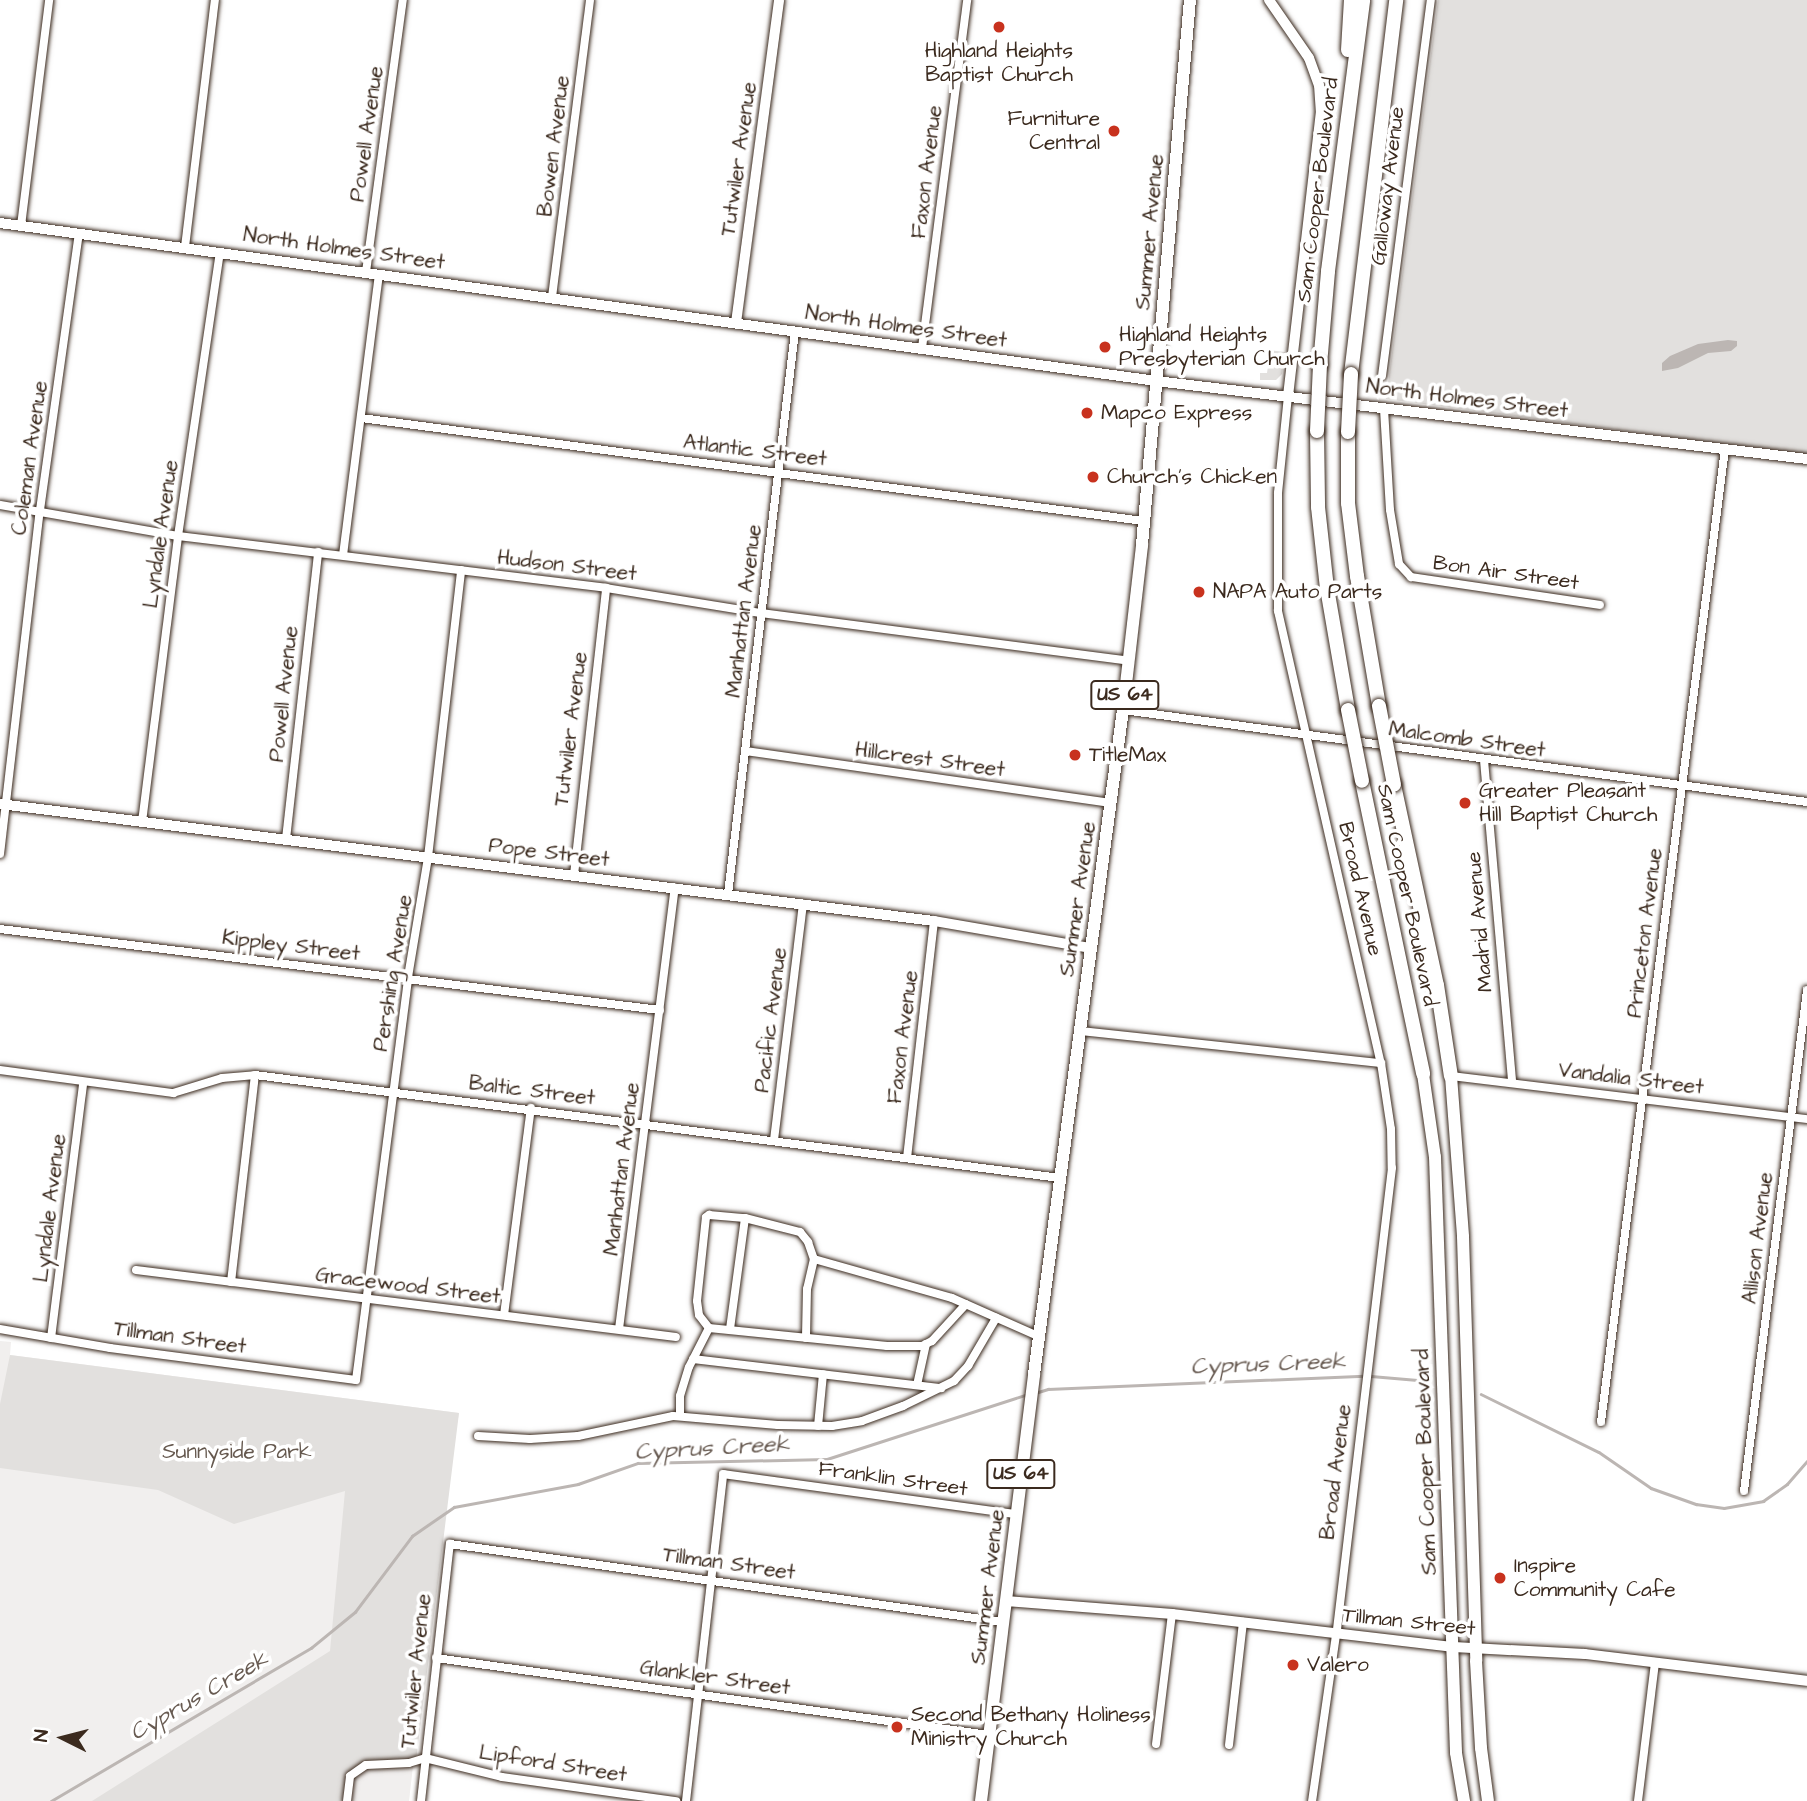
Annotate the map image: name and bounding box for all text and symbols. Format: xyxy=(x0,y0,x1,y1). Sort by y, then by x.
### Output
marker: Highland Heights Baptist Church xyxy=(991,19,1007,35)
place label: Highland Heights Baptist Church xyxy=(925,38,1073,88)
street label: Powell Avenue xyxy=(345,65,389,203)
street label: Bowen Avenue xyxy=(533,74,575,218)
street label: Sam Cooper Boulevard xyxy=(1292,76,1344,304)
street label: Tutwiler Avenue xyxy=(716,80,762,238)
street label: Faxon Avenue xyxy=(906,104,948,240)
street label: Galloway Avenue xyxy=(1366,105,1410,267)
place label: Furniture Central xyxy=(1007,106,1100,156)
marker: Furniture Central xyxy=(1106,123,1122,139)
street label: Summer Avenue xyxy=(1131,153,1169,311)
street label: North Holmes Street xyxy=(242,222,446,276)
street label: North Holmes Street xyxy=(804,300,1008,354)
place label: Highland Heights Presbyterian Church xyxy=(1119,322,1325,372)
marker: Highland Heights Presbyterian Church xyxy=(1097,339,1113,355)
street label: North Holmes Street xyxy=(1365,374,1569,424)
street label: Coleman Avenue xyxy=(7,379,53,537)
place label: Mapco Express xyxy=(1101,400,1252,426)
marker: Mapco Express xyxy=(1079,405,1095,421)
street label: Atlantic Street xyxy=(682,430,828,472)
street label: Lyndale Avenue xyxy=(138,458,184,610)
place label: Church's Chicken xyxy=(1107,464,1277,490)
marker: Church's Chicken xyxy=(1085,469,1101,485)
street label: Manhattan Avenue xyxy=(721,523,767,699)
street label: Hudson Street xyxy=(496,545,638,587)
street label: Bon Air Street xyxy=(1431,550,1581,596)
place label: NAPA Auto Parts xyxy=(1213,579,1382,605)
marker: NAPA Auto Parts xyxy=(1191,584,1207,600)
street label: Powell Avenue xyxy=(264,625,304,763)
street label: Tutwiler Avenue xyxy=(549,650,593,808)
road number: US 64 xyxy=(1090,680,1160,710)
street label: Malcomb Street xyxy=(1387,717,1547,763)
street label: Hillcrest Street xyxy=(854,737,1006,783)
place label: TitleMax xyxy=(1089,742,1166,768)
marker: TitleMax xyxy=(1067,747,1083,763)
place label: Greater Pleasant Hill Baptist Church xyxy=(1479,778,1658,828)
street label: Sam Cooper Boulevard xyxy=(1371,782,1443,1008)
marker: Greater Pleasant Hill Baptist Church xyxy=(1457,795,1473,811)
street label: Summer Avenue xyxy=(1055,820,1101,978)
street label: Broad Avenue xyxy=(1332,820,1388,958)
street label: Pope Street xyxy=(487,833,611,873)
street label: Princeton Avenue xyxy=(1622,847,1668,1019)
street label: Madrid Avenue xyxy=(1461,851,1499,993)
street label: Pershing Avenue xyxy=(368,893,418,1053)
street label: Kippley Street xyxy=(221,925,361,967)
street label: Pacific Avenue xyxy=(750,946,792,1094)
street label: Faxon Avenue xyxy=(882,969,924,1105)
street label: Vandalia Street xyxy=(1557,1058,1705,1100)
street label: Baltic Street xyxy=(467,1071,597,1111)
street label: Manhattan Avenue xyxy=(599,1081,645,1257)
street label: Lyndale Avenue xyxy=(28,1132,72,1284)
street label: Allison Avenue xyxy=(1737,1171,1779,1305)
street label: Gracewood Street xyxy=(314,1262,502,1310)
street label: Tillman Street xyxy=(112,1316,248,1360)
water label: Cyprus Creek xyxy=(1190,1348,1346,1380)
street label: Sam Cooper Boulevard xyxy=(1409,1348,1443,1576)
street label: Broad Avenue xyxy=(1315,1403,1357,1541)
water label: Cyprus Creek xyxy=(634,1430,790,1466)
park label: Sunnyside Park xyxy=(162,1439,312,1465)
street label: Franklin Street xyxy=(817,1456,969,1502)
road number: US 64 xyxy=(986,1458,1056,1490)
street label: Summer Avenue xyxy=(966,1508,1010,1666)
street label: Tillman Street xyxy=(661,1542,797,1586)
place label: Inspire Community Cafe xyxy=(1514,1553,1676,1603)
marker: Inspire Community Cafe xyxy=(1492,1570,1508,1586)
street label: Tutwiler Avenue xyxy=(395,1592,437,1750)
street label: Tillman Street xyxy=(1341,1602,1477,1642)
water label: Cyprus Creek xyxy=(125,1645,273,1747)
place label: Valero xyxy=(1307,1652,1369,1678)
street label: Glankler Street xyxy=(638,1655,792,1701)
marker: Valero xyxy=(1285,1657,1301,1673)
place label: Second Bethany Holiness Ministry Church xyxy=(911,1702,1151,1752)
north arrow xyxy=(28,1703,98,1773)
marker: Second Bethany Holiness Ministry Church xyxy=(889,1719,905,1735)
text: N xyxy=(28,1728,56,1743)
street label: Lipford Street xyxy=(477,1740,629,1788)

